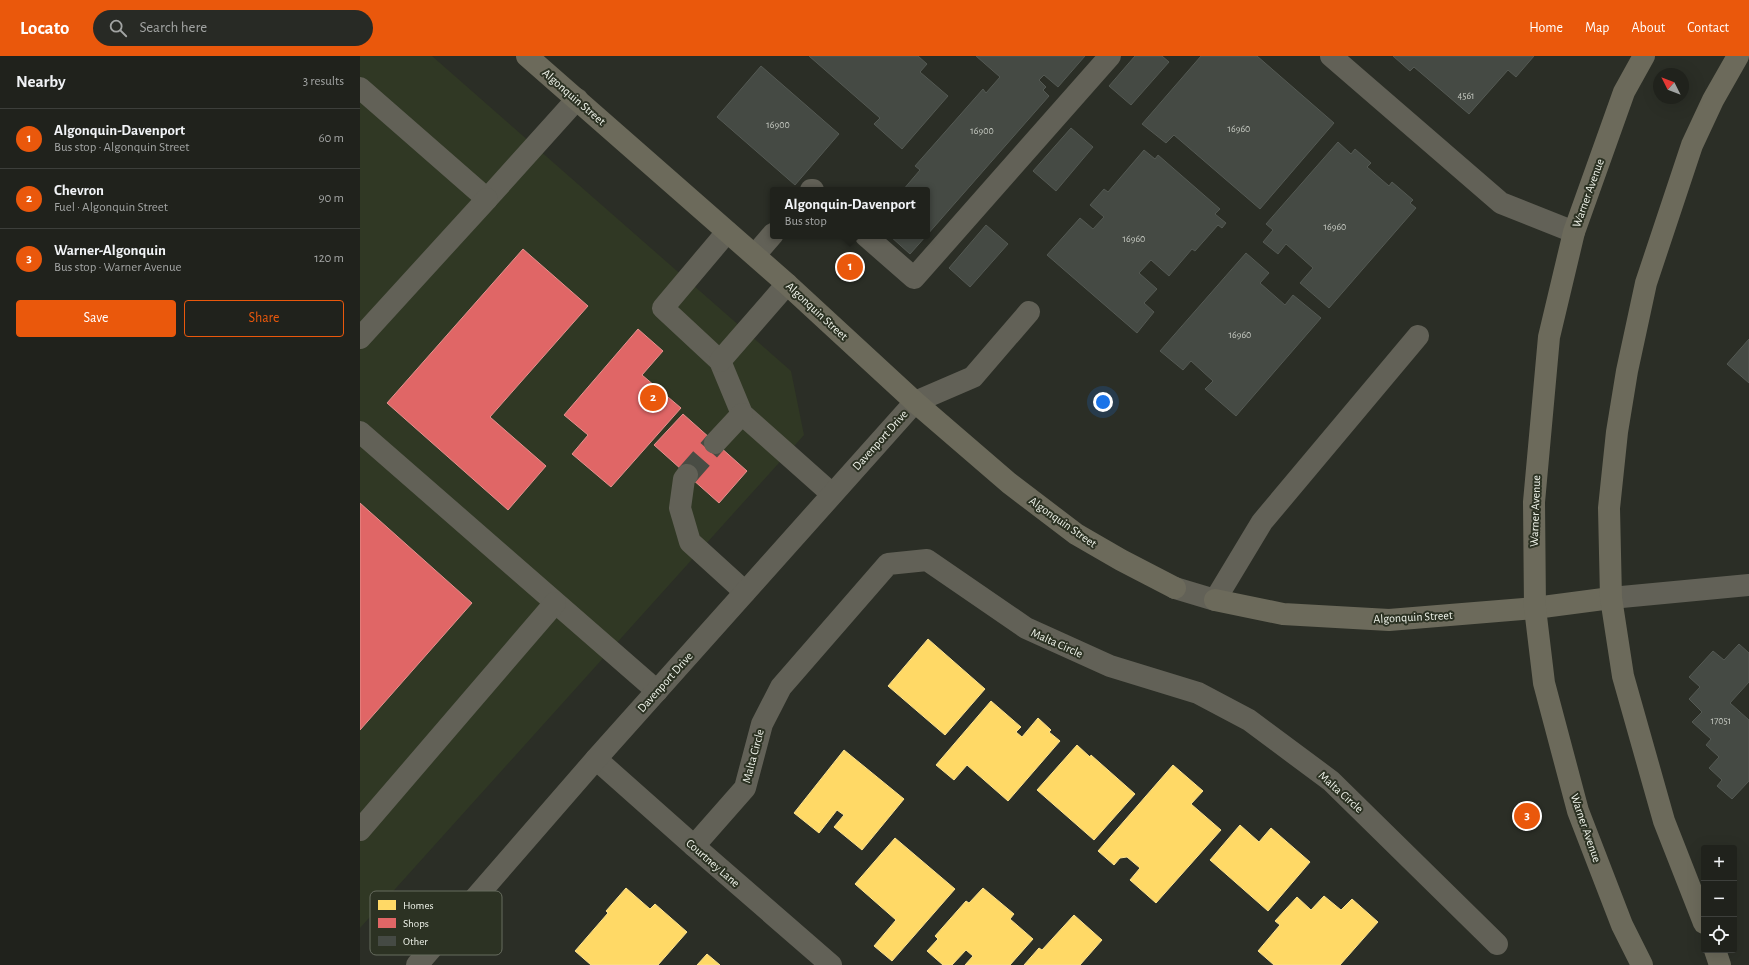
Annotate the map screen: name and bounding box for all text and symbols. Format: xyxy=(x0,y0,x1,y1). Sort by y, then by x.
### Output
search box xyxy=(93,10,373,46)
icon: search xyxy=(107,17,129,39)
text: Locato xyxy=(20,19,69,38)
text: Search here xyxy=(139,20,207,35)
text: Home xyxy=(1529,21,1563,35)
text: Map xyxy=(1585,21,1609,35)
text: About xyxy=(1631,21,1665,35)
text: Contact xyxy=(1687,21,1729,35)
street label: Algonquin Street xyxy=(540,66,608,128)
north arrow xyxy=(1653,68,1689,104)
text: Nearby xyxy=(16,73,66,90)
text: 3 results xyxy=(303,75,344,88)
house number: 4561 xyxy=(1457,91,1475,101)
house number: 16900 xyxy=(766,120,790,130)
text: Algonquin-Davenport xyxy=(54,123,185,138)
house number: 16960 xyxy=(1228,124,1250,134)
house number: 16900 xyxy=(970,126,994,136)
text: 1 xyxy=(27,132,31,145)
text: 60 m xyxy=(318,132,344,145)
text: Bus stop · Algonquin Street xyxy=(54,141,190,154)
street label: Warner Avenue xyxy=(1570,157,1606,229)
text: Chevron xyxy=(54,183,104,198)
popup xyxy=(770,187,930,239)
text: 2 xyxy=(26,192,32,205)
text: 90 m xyxy=(318,192,344,205)
text: Algonquin-Davenport xyxy=(784,197,916,212)
text: Fuel · Algonquin Street xyxy=(54,201,168,214)
text: Bus stop xyxy=(784,215,827,228)
house number: 16960 xyxy=(1324,222,1346,232)
house number: 16960 xyxy=(1123,234,1145,244)
text: Warner-Algonquin xyxy=(54,243,166,258)
text: 3 xyxy=(26,252,32,265)
text: 120 m xyxy=(314,252,344,265)
pin: 1 xyxy=(837,252,863,282)
text: Bus stop · Warner Avenue xyxy=(54,261,182,274)
street label: Algonquin Street xyxy=(784,280,850,343)
button: Save xyxy=(16,300,176,337)
button: Share xyxy=(184,300,344,337)
house number: 16960 xyxy=(1229,330,1251,340)
pin: 2 xyxy=(640,383,666,413)
your location xyxy=(1093,392,1113,412)
street label: Davenport Drive xyxy=(850,408,910,472)
street label: Warner Avenue xyxy=(1528,475,1542,547)
street label: Algonquin Street xyxy=(1027,494,1099,550)
street label: Algonquin Street xyxy=(1373,609,1453,625)
street label: Malta Circle xyxy=(1029,626,1085,660)
street label: Davenport Drive xyxy=(635,650,695,714)
house number: 17051 xyxy=(1711,716,1731,726)
street label: Malta Circle xyxy=(740,728,766,784)
street label: Malta Circle xyxy=(1316,769,1366,815)
street label: Warner Avenue xyxy=(1569,792,1603,864)
pin: 3 xyxy=(1514,801,1540,831)
street label: Courtney Lane xyxy=(683,837,742,890)
map controls xyxy=(1701,845,1737,953)
button: + xyxy=(1701,845,1737,881)
button: − xyxy=(1701,881,1737,917)
legend xyxy=(370,891,502,955)
text: Homes xyxy=(403,900,434,911)
button: locate xyxy=(1701,917,1737,953)
text: Shops xyxy=(403,918,429,929)
text: Other xyxy=(403,936,428,947)

